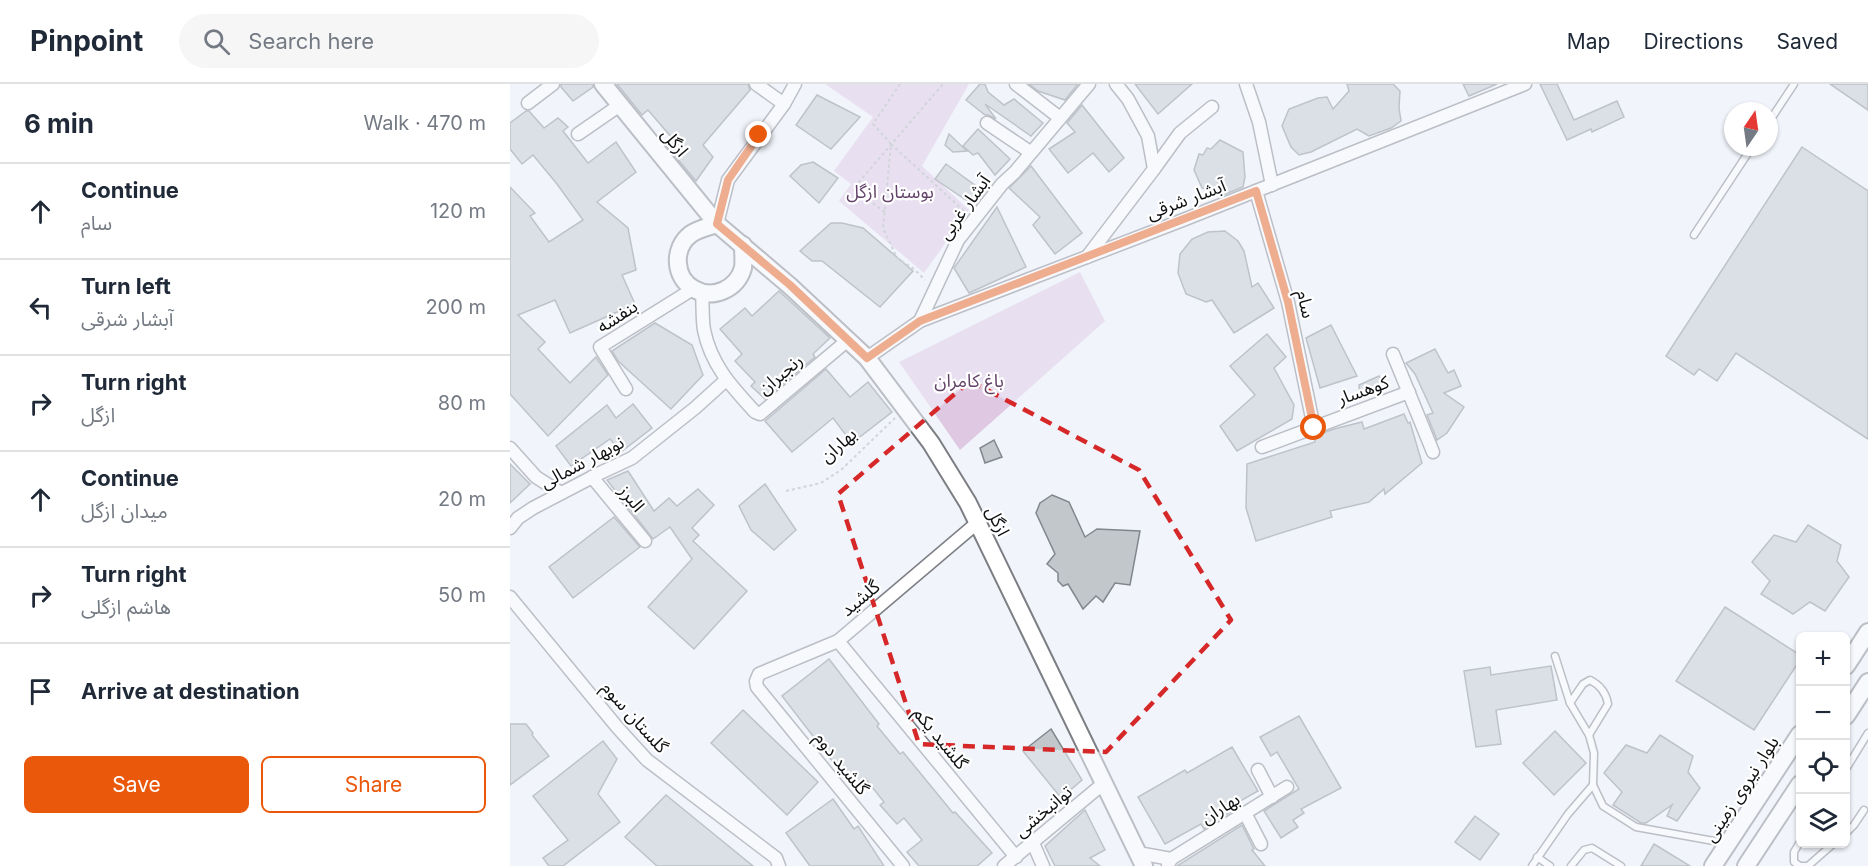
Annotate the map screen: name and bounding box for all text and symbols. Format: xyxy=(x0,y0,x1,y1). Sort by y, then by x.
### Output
search box xyxy=(179,14,599,68)
text: Pinpoint xyxy=(30,24,143,58)
icon: search xyxy=(200,25,233,58)
text: Search here xyxy=(248,28,374,54)
text: Map xyxy=(1567,29,1610,54)
text: Directions xyxy=(1643,29,1744,54)
text: Saved xyxy=(1777,29,1838,54)
north arrow xyxy=(1724,102,1778,156)
text: 6 min xyxy=(24,108,94,139)
text: Walk · 470 m xyxy=(364,111,486,135)
route end xyxy=(745,121,771,147)
street label: ازگل xyxy=(656,123,693,161)
street label: آبشار غربی xyxy=(933,170,996,244)
street label: آبشار شرقی xyxy=(1143,174,1230,225)
text: Continue xyxy=(81,177,179,203)
park label: بوستان ازگل xyxy=(846,181,934,203)
icon: ahead xyxy=(24,195,57,228)
text: 120 m xyxy=(430,199,486,223)
text: سام xyxy=(81,211,112,235)
text: Turn left xyxy=(81,273,171,299)
street label: سام xyxy=(1289,288,1319,321)
icon: left xyxy=(24,291,57,324)
text: 200 m xyxy=(425,295,486,319)
street label: بنفشه xyxy=(593,295,641,337)
text: آبشار شرقی xyxy=(81,307,174,331)
street label: رنجبران xyxy=(753,349,807,399)
text: Turn right xyxy=(81,369,187,395)
park label: باغ کامران xyxy=(934,370,1004,395)
street label: کوهسار xyxy=(1333,371,1393,410)
icon: right xyxy=(24,387,57,420)
text: 80 m xyxy=(438,391,486,415)
text: ازگل xyxy=(81,403,115,427)
route start xyxy=(1300,414,1326,440)
street label: بهاران xyxy=(815,423,861,468)
street label: نوبهار شمالی xyxy=(536,431,628,494)
text: Continue xyxy=(81,465,179,491)
street label: البرز xyxy=(613,479,649,516)
icon: ahead xyxy=(24,483,57,516)
text: 20 m xyxy=(438,487,486,511)
text: میدان ازگل xyxy=(81,499,168,523)
street label: ازگل xyxy=(981,503,1014,540)
text: Turn right xyxy=(81,561,187,587)
street label: گلشید xyxy=(836,575,884,620)
icon: right xyxy=(24,579,57,612)
text: 50 m xyxy=(438,583,486,607)
text: هاشم ازگلی xyxy=(81,595,171,619)
map controls xyxy=(1796,632,1850,848)
button: + xyxy=(1796,632,1850,686)
icon: arrive xyxy=(24,675,57,708)
street label: گلستان سوم xyxy=(595,677,673,760)
text: Arrive at destination xyxy=(81,678,300,704)
button: − xyxy=(1796,686,1850,740)
street label: گلشيد يكم xyxy=(907,703,973,776)
street label: گلشيد دوم xyxy=(807,727,874,802)
street label: بلوار نیروی زمینی xyxy=(1699,732,1784,846)
button: locate xyxy=(1796,740,1850,794)
button: Save xyxy=(24,756,249,813)
button: Share xyxy=(261,756,486,813)
street label: توانبخشی xyxy=(1010,781,1077,842)
street label: بهاران xyxy=(1197,788,1244,829)
button: layers xyxy=(1796,794,1850,848)

